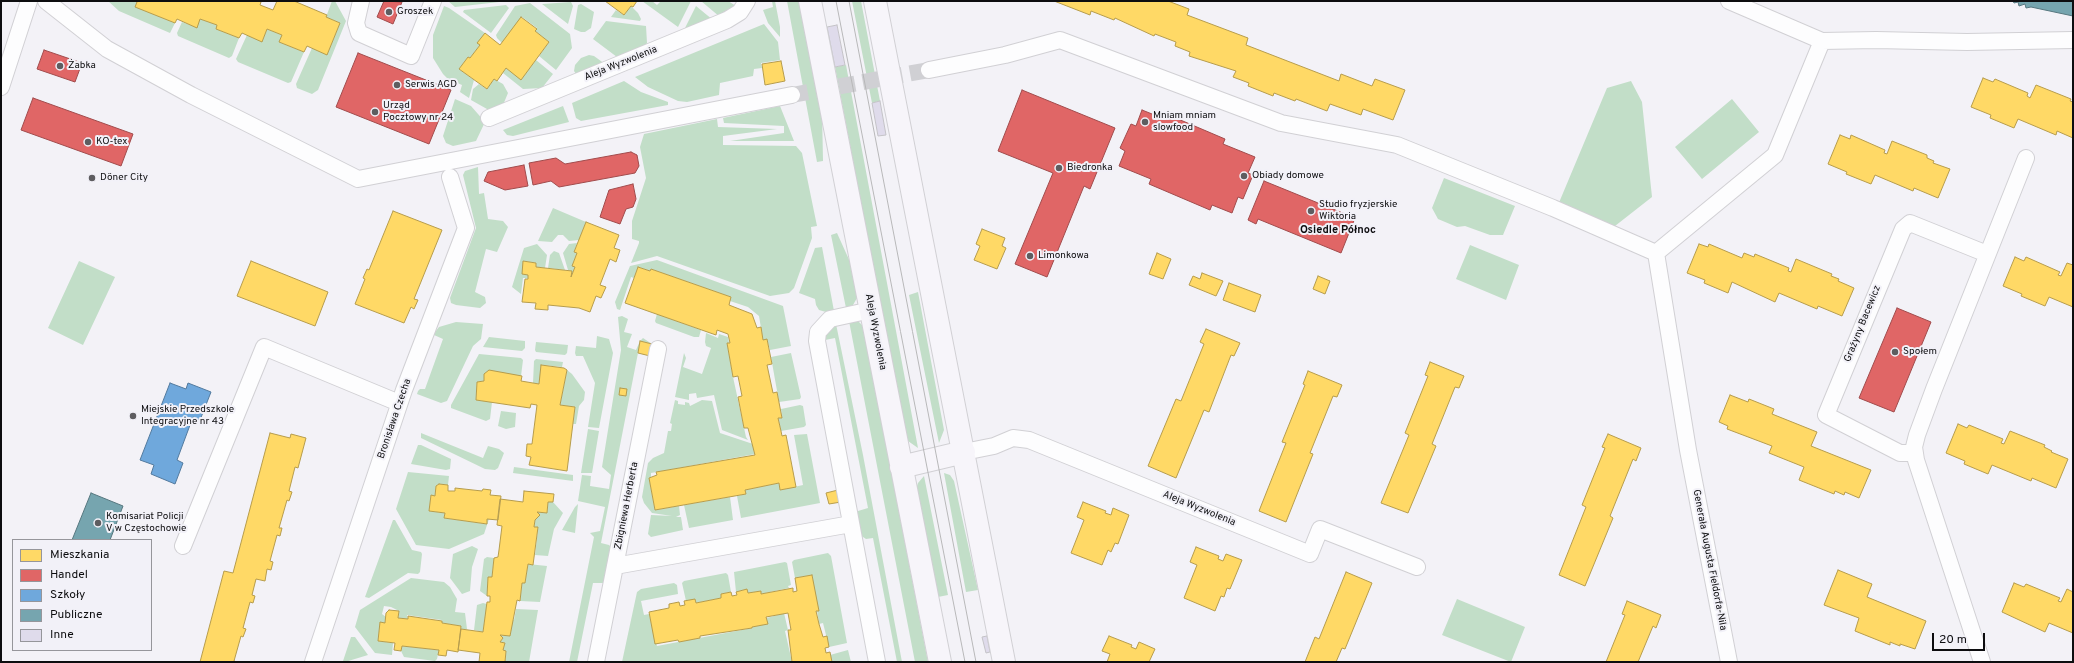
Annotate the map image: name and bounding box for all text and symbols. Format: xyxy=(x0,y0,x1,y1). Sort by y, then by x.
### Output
place label: Groszek xyxy=(397,6,433,18)
marker: Groszek xyxy=(384,7,394,17)
street label: Aleja Wyzwolenia xyxy=(583,44,659,84)
place label: Żabka xyxy=(68,60,96,72)
marker: Żabka xyxy=(55,61,65,71)
place label: Serwis AGD xyxy=(405,79,457,91)
marker: Serwis AGD xyxy=(392,80,402,90)
place label: Urząd Pocztowy nr 24 xyxy=(383,100,453,124)
marker: Urząd Pocztowy nr 24 xyxy=(370,107,380,117)
place label: Mniam mniam slowfood xyxy=(1153,110,1216,134)
marker: Mniam mniam slowfood xyxy=(1140,117,1150,127)
place label: KO-tex xyxy=(96,136,127,148)
marker: KO-tex xyxy=(83,137,93,147)
place label: Biedronka xyxy=(1067,162,1112,174)
marker: Biedronka xyxy=(1054,163,1064,173)
place label: Obiady domowe xyxy=(1252,170,1324,182)
marker: Obiady domowe xyxy=(1239,171,1249,181)
place label: Döner City xyxy=(100,172,148,184)
marker: Döner City xyxy=(87,173,97,183)
place label: Studio fryzjerskie Wiktoria xyxy=(1319,199,1397,222)
marker: Studio fryzjerskie Wiktoria xyxy=(1306,206,1316,216)
district label: Osiedle Północ xyxy=(1300,224,1376,238)
place label: Limonkowa xyxy=(1038,250,1089,262)
marker: Limonkowa xyxy=(1025,251,1035,261)
street label: Grażyny Bacewicz xyxy=(1842,284,1884,364)
street label: Aleja Wyzwolenia xyxy=(862,293,888,371)
place label: Społem xyxy=(1903,346,1937,358)
marker: Społem xyxy=(1890,347,1900,357)
street label: Bronisława Czecha xyxy=(376,377,414,461)
place label: Miejskie Przedszkole Integracyjne nr 43 xyxy=(141,404,234,428)
marker: Miejskie Przedszkole Integracyjne nr 43 xyxy=(128,411,138,421)
street label: Zbigniewa Herberta xyxy=(613,461,641,551)
street label: Generała Augusta Fieldorfa-Nila xyxy=(1689,488,1729,632)
street label: Aleja Wyzwolenia xyxy=(1161,489,1237,529)
place label: Komisariat Policji V w Częstochowie xyxy=(106,511,186,534)
marker: Komisariat Policji V w Częstochowie xyxy=(93,518,103,528)
legend xyxy=(12,539,152,651)
text: Mieszkania xyxy=(50,547,109,563)
text: Handel xyxy=(50,567,88,583)
text: Szkoły xyxy=(50,587,85,603)
text: Publiczne xyxy=(50,607,102,623)
scale bar xyxy=(1934,625,1987,651)
text: Inne xyxy=(50,627,74,643)
text: 20 m xyxy=(1939,632,1967,648)

